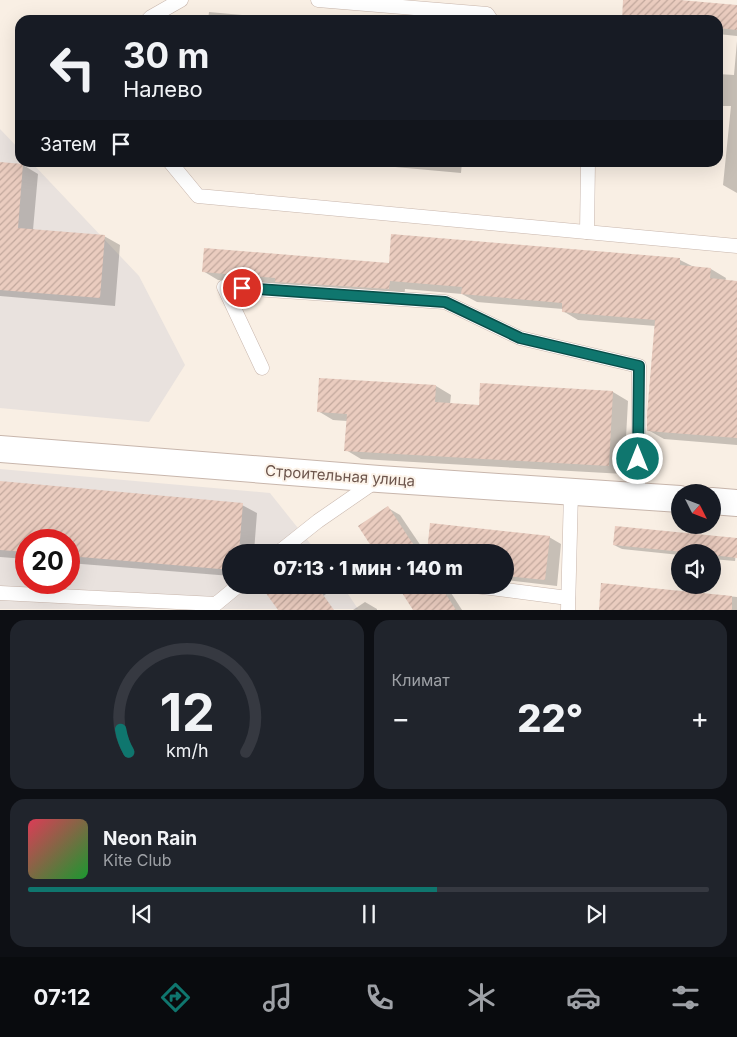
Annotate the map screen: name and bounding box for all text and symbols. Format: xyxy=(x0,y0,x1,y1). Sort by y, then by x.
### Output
text: 30 m xyxy=(123,34,209,76)
icon: left xyxy=(40,35,105,100)
text: Налево xyxy=(123,76,203,102)
icon: arrive xyxy=(107,130,135,158)
text: Затем xyxy=(40,133,97,156)
pin xyxy=(221,267,263,309)
icon: arrive xyxy=(228,274,256,302)
position arrow xyxy=(611,432,663,484)
street label: Строительная улица xyxy=(264,461,416,490)
north arrow xyxy=(671,484,721,534)
map controls xyxy=(671,484,721,594)
speed limit sign: 20 xyxy=(15,529,80,594)
button: sound xyxy=(671,544,721,594)
text: 07:13 · 1 мин · 140 m xyxy=(273,557,463,580)
text: Климат xyxy=(392,670,450,690)
text: 12 xyxy=(159,681,214,744)
text: 22° xyxy=(517,695,583,741)
text: − xyxy=(392,701,410,735)
text: + xyxy=(690,701,709,735)
text: km/h xyxy=(166,740,208,761)
text: Neon Rain xyxy=(103,827,197,850)
text: Kite Club xyxy=(103,850,172,870)
icon: previous xyxy=(128,900,156,928)
icon: pause xyxy=(355,900,383,928)
icon: next xyxy=(582,900,610,928)
icon: directions xyxy=(158,980,193,1015)
icon: music xyxy=(260,980,295,1015)
icon: phone xyxy=(362,980,397,1015)
icon: climate xyxy=(464,980,499,1015)
icon: car xyxy=(566,980,601,1015)
icon: filters xyxy=(668,980,703,1015)
text: 07:12 xyxy=(34,984,91,1010)

